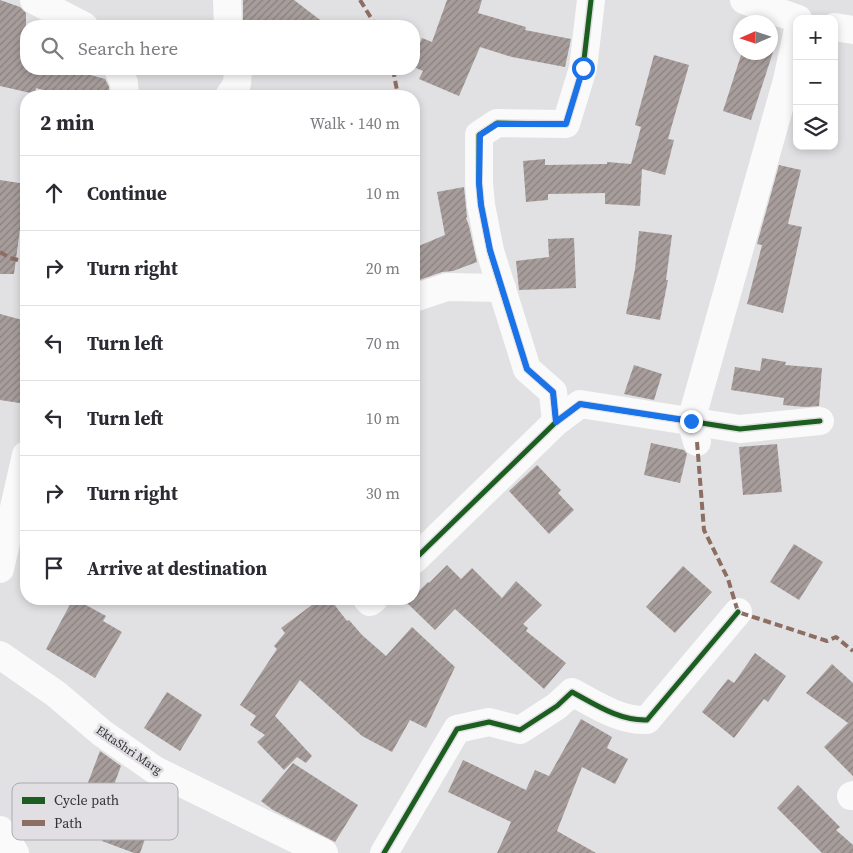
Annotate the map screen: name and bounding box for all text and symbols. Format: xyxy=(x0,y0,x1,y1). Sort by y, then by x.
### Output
north arrow xyxy=(733,15,778,60)
map controls xyxy=(793,15,838,150)
button: + xyxy=(793,15,838,60)
search box xyxy=(20,20,420,75)
icon: search xyxy=(38,34,66,62)
text: Search here xyxy=(78,35,178,61)
route start xyxy=(572,57,595,80)
button: − xyxy=(793,60,838,105)
button: layers xyxy=(793,105,838,150)
text: 2 min xyxy=(40,108,95,137)
text: Walk · 140 m xyxy=(310,112,400,134)
icon: ahead xyxy=(40,179,68,207)
text: Continue xyxy=(87,180,167,206)
text: 10 m xyxy=(366,182,400,204)
icon: right xyxy=(40,254,68,282)
text: Turn right xyxy=(87,255,178,281)
text: 20 m xyxy=(366,257,400,279)
icon: left xyxy=(40,329,68,357)
text: Turn left xyxy=(87,330,163,356)
text: 70 m xyxy=(366,332,400,354)
icon: left xyxy=(40,404,68,432)
text: Turn left xyxy=(87,405,163,431)
text: 10 m xyxy=(366,407,400,429)
route end xyxy=(680,410,703,433)
icon: right xyxy=(40,479,68,507)
text: Turn right xyxy=(87,480,178,506)
text: 30 m xyxy=(366,482,400,504)
icon: arrive xyxy=(40,554,68,582)
text: Arrive at destination xyxy=(87,555,267,581)
street label: EktaShri Marg xyxy=(93,722,165,778)
legend xyxy=(12,783,178,840)
text: Cycle path xyxy=(54,790,119,810)
text: Path xyxy=(54,813,82,833)

